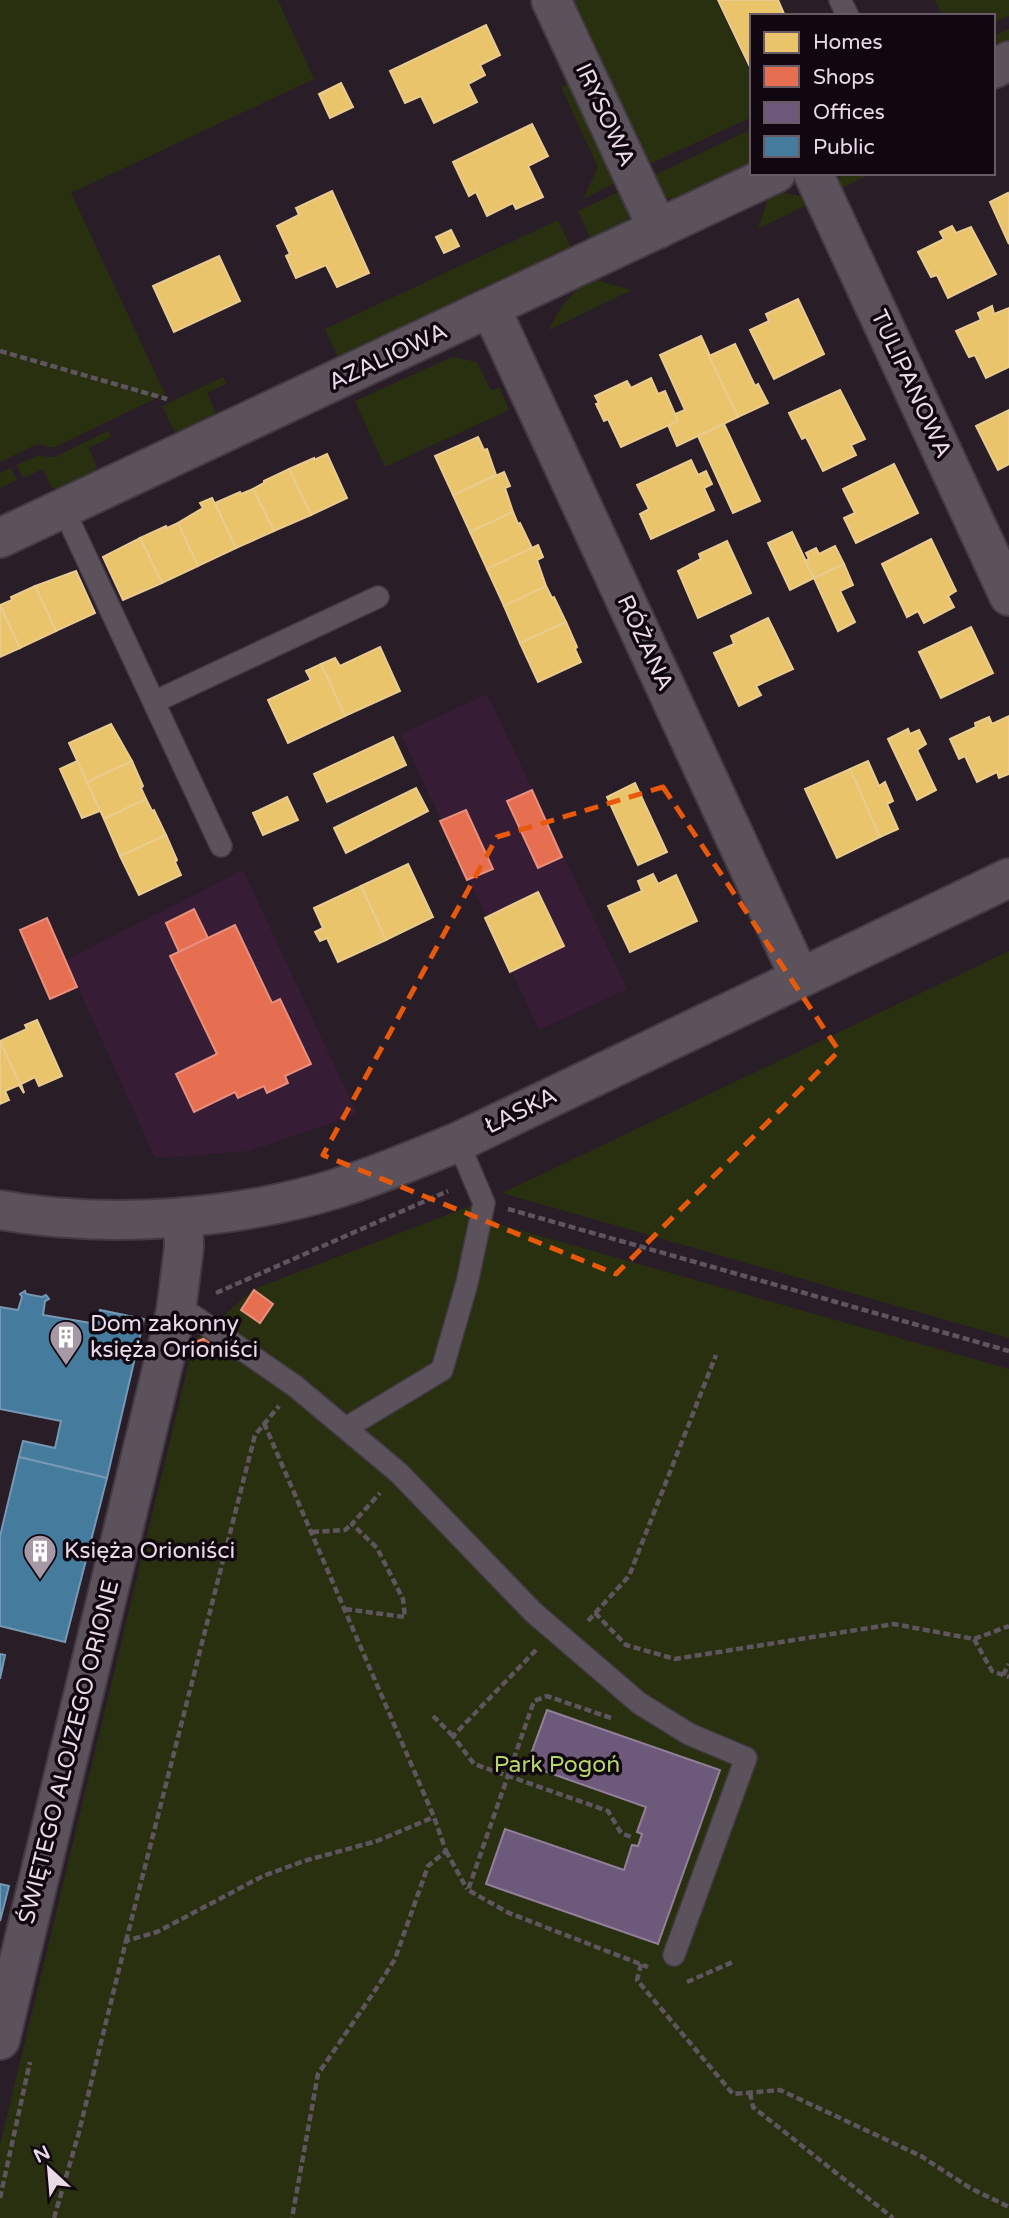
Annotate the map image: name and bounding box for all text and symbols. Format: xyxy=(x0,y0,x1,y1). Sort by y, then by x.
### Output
legend xyxy=(750,14,995,175)
text: Homes xyxy=(813,30,883,55)
street label: IRYSOWA xyxy=(569,59,641,171)
text: Shops xyxy=(813,65,875,90)
text: Offices xyxy=(813,100,885,125)
text: Public xyxy=(813,135,875,160)
street label: TULIPANOWA xyxy=(864,305,958,463)
street label: AZALIOWA xyxy=(324,317,452,397)
street label: RÓŻANA xyxy=(611,591,679,695)
street label: ŁASKA xyxy=(481,1082,561,1140)
place label: Dom zakonny księża Orioniści xyxy=(90,1310,258,1364)
building icon: Dom zakonny księża Orioniści xyxy=(47,1318,85,1367)
building icon: Księża Orioniści xyxy=(21,1532,59,1581)
place label: Księża Orioniści xyxy=(64,1537,235,1565)
street label: ŚWIĘTEGO ALOJZEGO ORIONE xyxy=(13,1577,125,1927)
park label: Park Pogoń xyxy=(494,1751,620,1779)
north arrow xyxy=(14,2134,84,2204)
text: N xyxy=(30,2141,54,2168)

